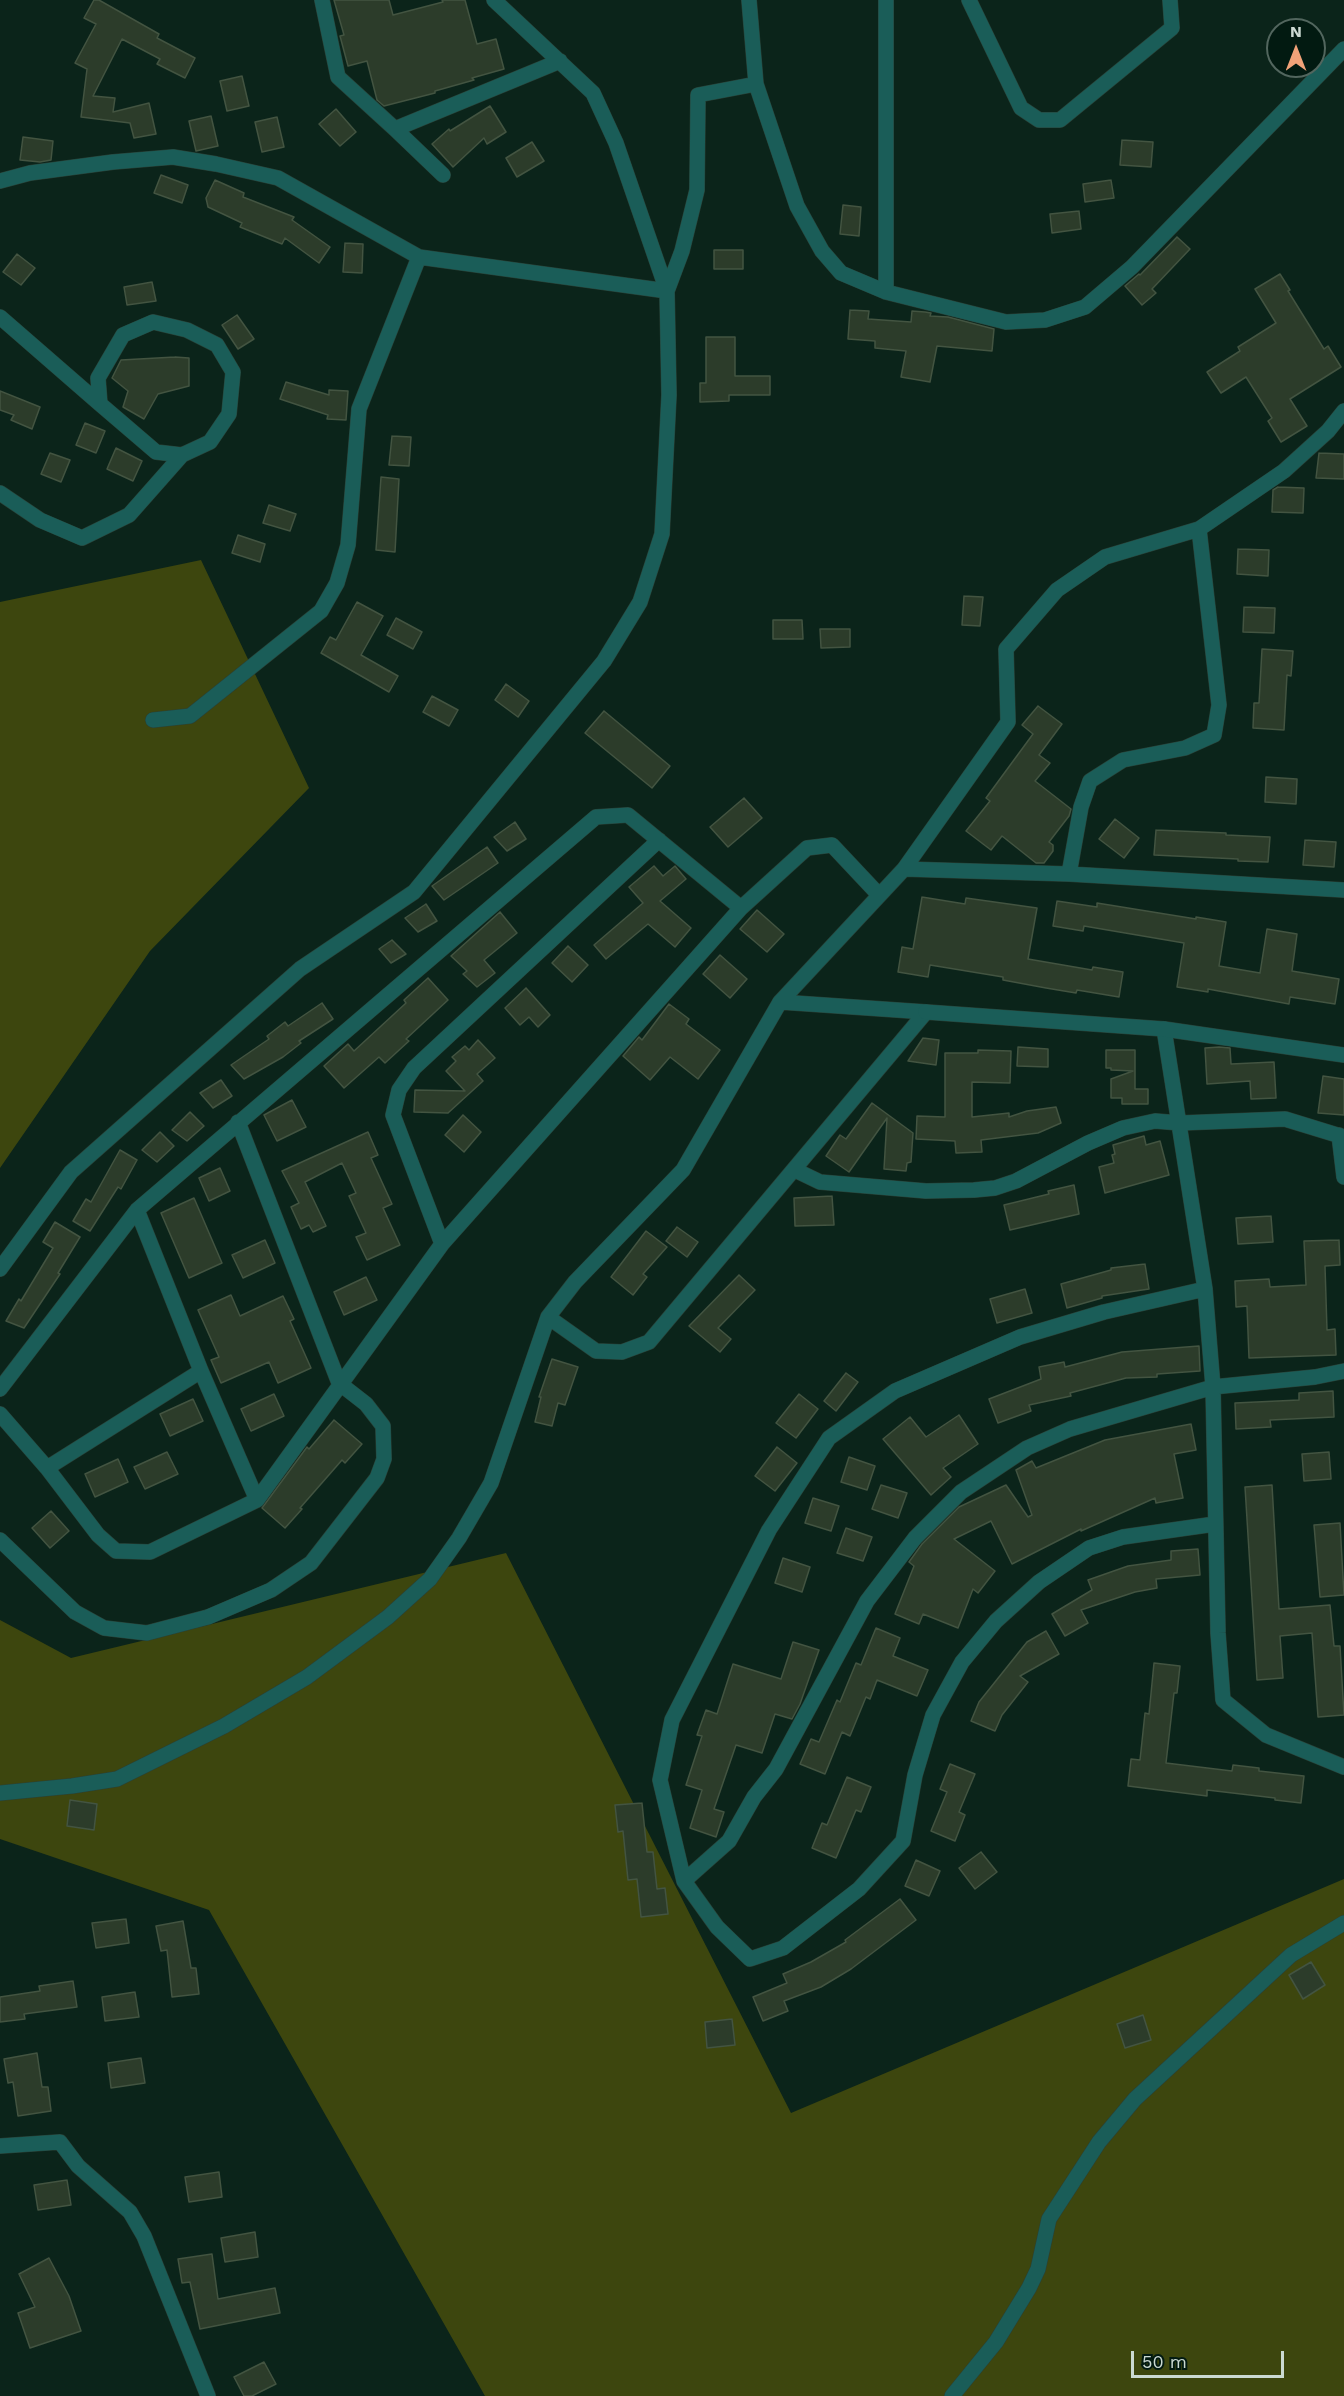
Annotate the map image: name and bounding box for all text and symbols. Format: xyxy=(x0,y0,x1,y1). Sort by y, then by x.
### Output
north arrow xyxy=(1266,18,1326,78)
text: N xyxy=(1290,22,1302,41)
scale bar xyxy=(1134,2339,1287,2377)
text: 50 m xyxy=(1142,2351,1187,2372)

